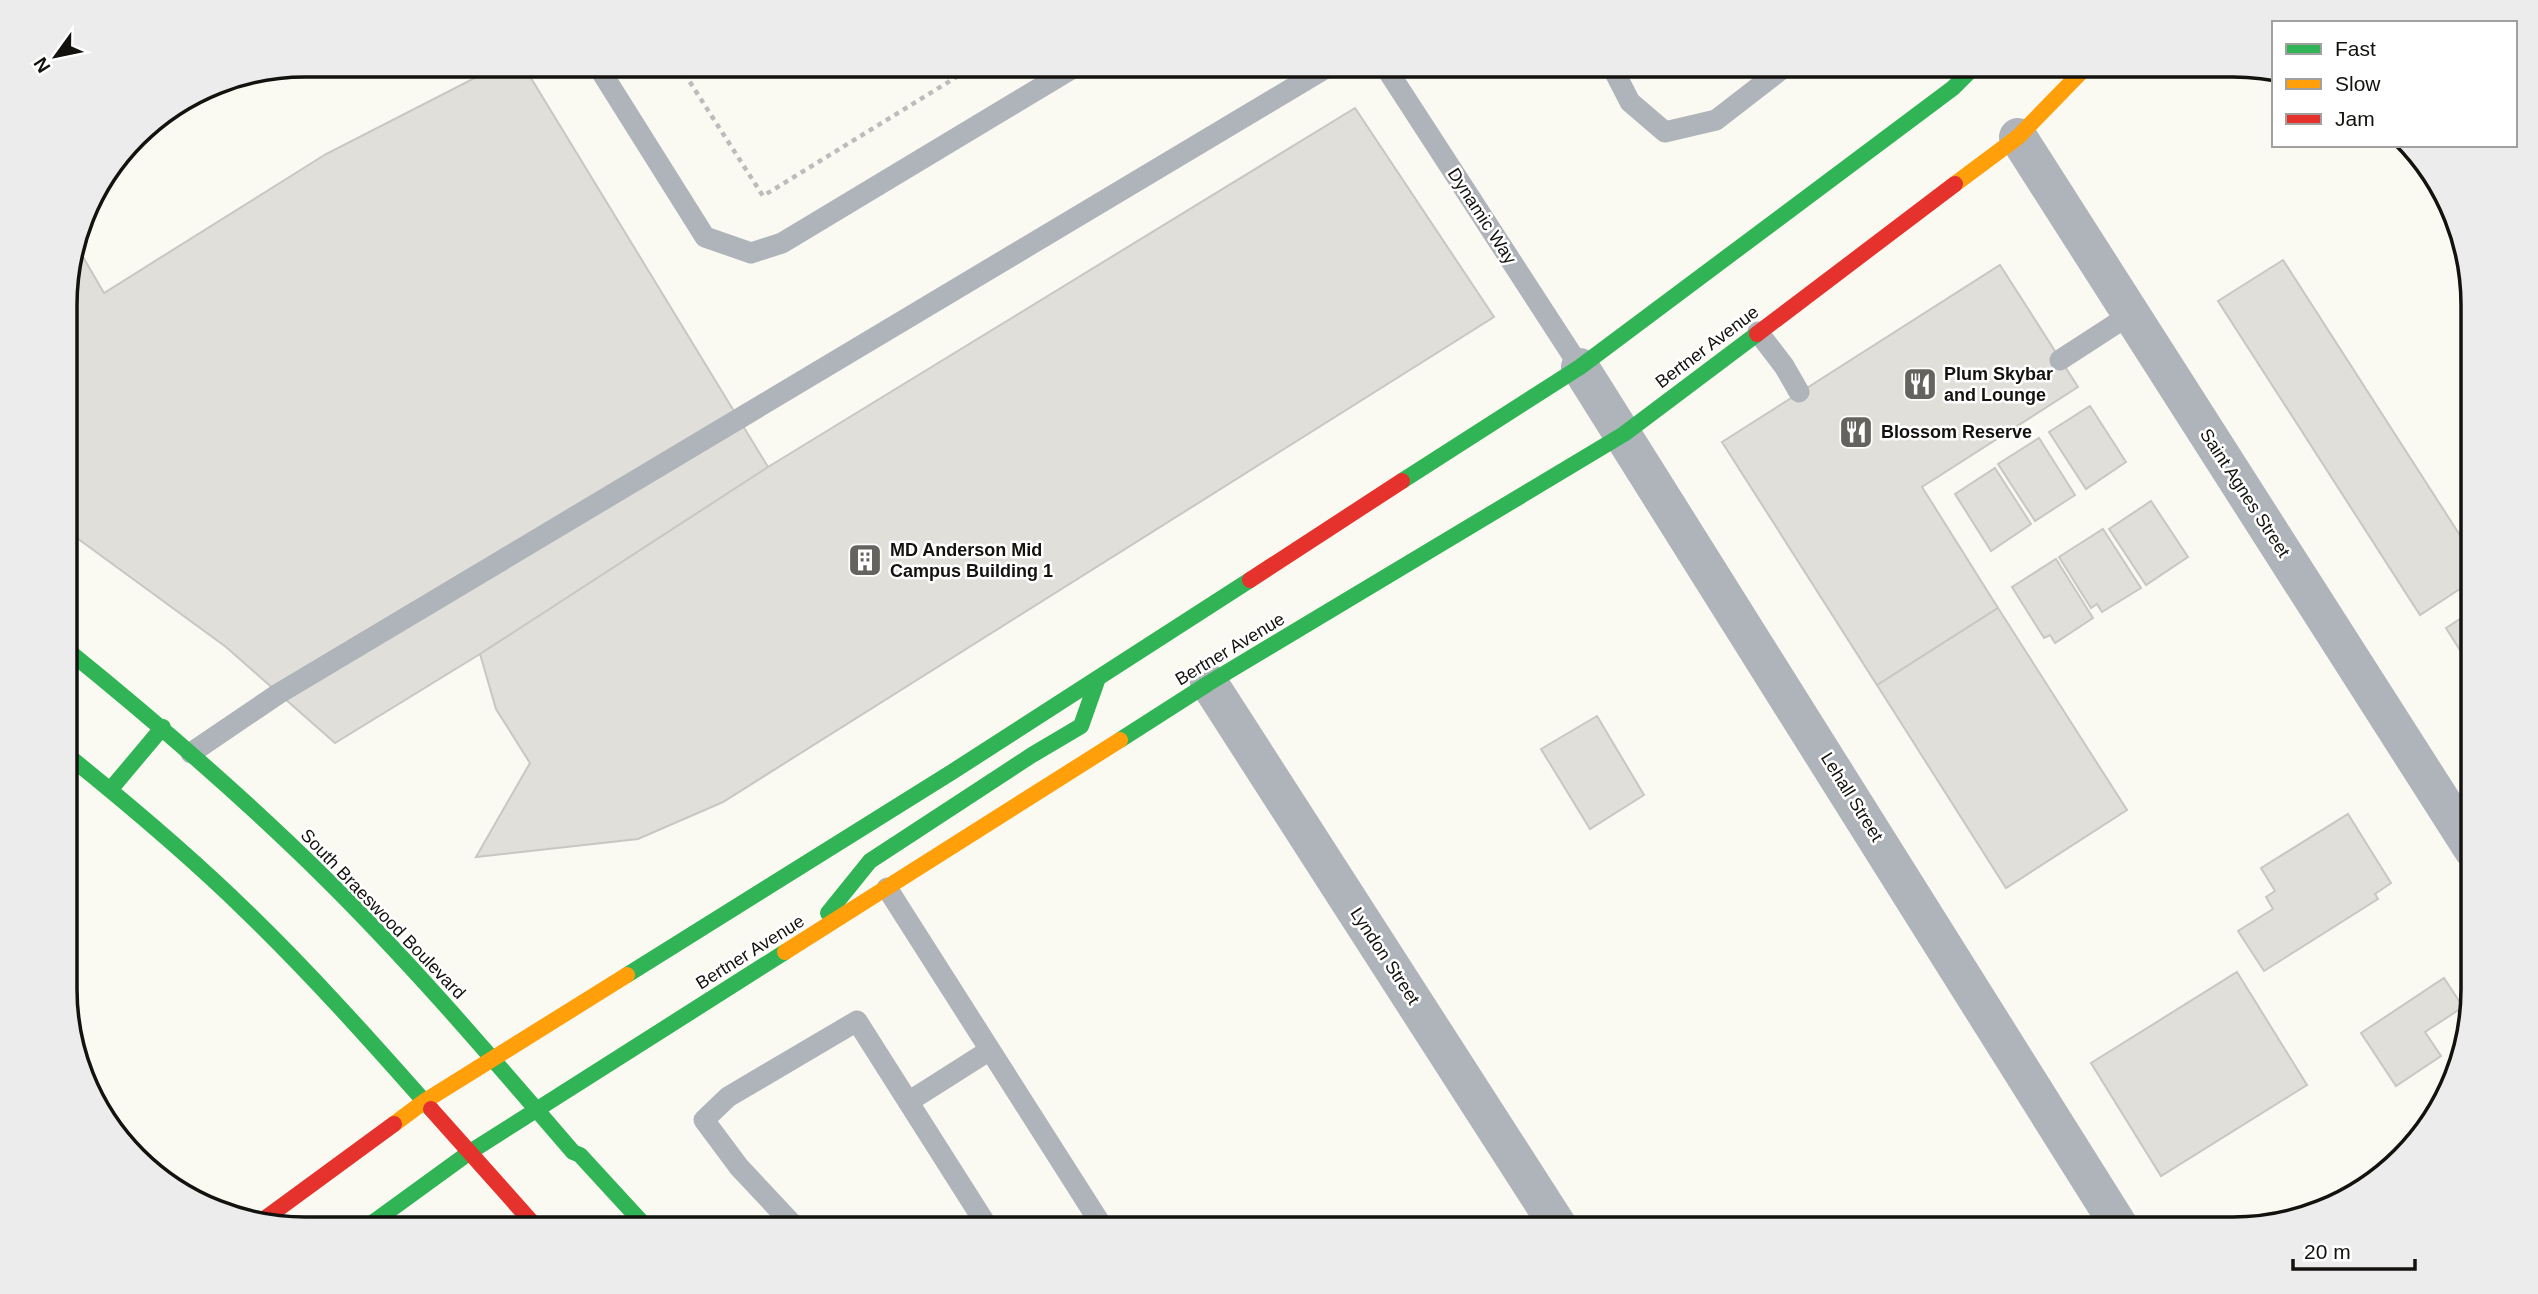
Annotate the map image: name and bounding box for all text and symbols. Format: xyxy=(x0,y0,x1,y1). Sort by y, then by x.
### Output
north arrow xyxy=(21,21,91,91)
legend xyxy=(2272,21,2517,147)
text: Fast xyxy=(2335,37,2376,60)
text: N xyxy=(30,54,55,76)
text: Slow xyxy=(2335,72,2381,95)
text: Jam xyxy=(2335,107,2375,130)
street label: Dynamic Way xyxy=(1444,164,1520,268)
street label: Bertner Avenue xyxy=(1652,302,1762,392)
place label: Plum Skybar and Lounge xyxy=(1944,364,2053,405)
restaurant icon: Plum Skybar and Lounge xyxy=(1901,365,1939,403)
restaurant icon: Blossom Reserve xyxy=(1837,413,1875,451)
place label: Blossom Reserve xyxy=(1881,422,2032,442)
street label: Saint Agnes Street xyxy=(2196,425,2294,561)
place label: MD Anderson Mid Campus Building 1 xyxy=(890,540,1053,581)
building icon: MD Anderson Mid Campus Building 1 xyxy=(846,541,884,579)
street label: Bertner Avenue xyxy=(1172,609,1288,689)
street label: Lehall Street xyxy=(1817,749,1887,845)
street label: South Braeswood Boulevard xyxy=(297,825,469,1003)
street label: Lyndon Street xyxy=(1346,904,1424,1008)
street label: Bertner Avenue xyxy=(692,911,808,993)
scale bar xyxy=(2293,1228,2416,1272)
text: 20 m xyxy=(2304,1240,2351,1263)

